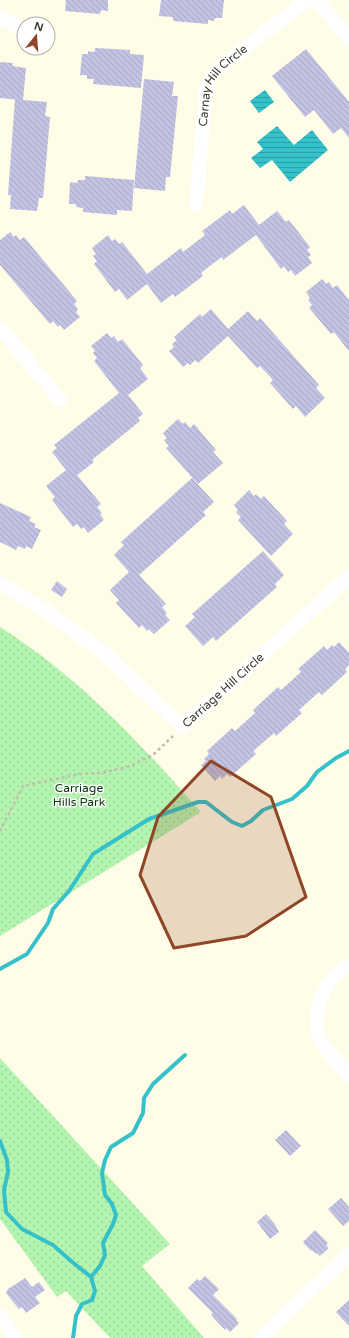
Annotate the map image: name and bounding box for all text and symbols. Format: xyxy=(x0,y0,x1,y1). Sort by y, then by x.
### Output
north arrow xyxy=(16,16,56,56)
text: N xyxy=(33,19,45,34)
street label: Carnay Hill Circle xyxy=(196,42,250,127)
street label: Carriage Hill Circle xyxy=(179,650,267,730)
park label: Carriage Hills Park xyxy=(53,781,106,809)

